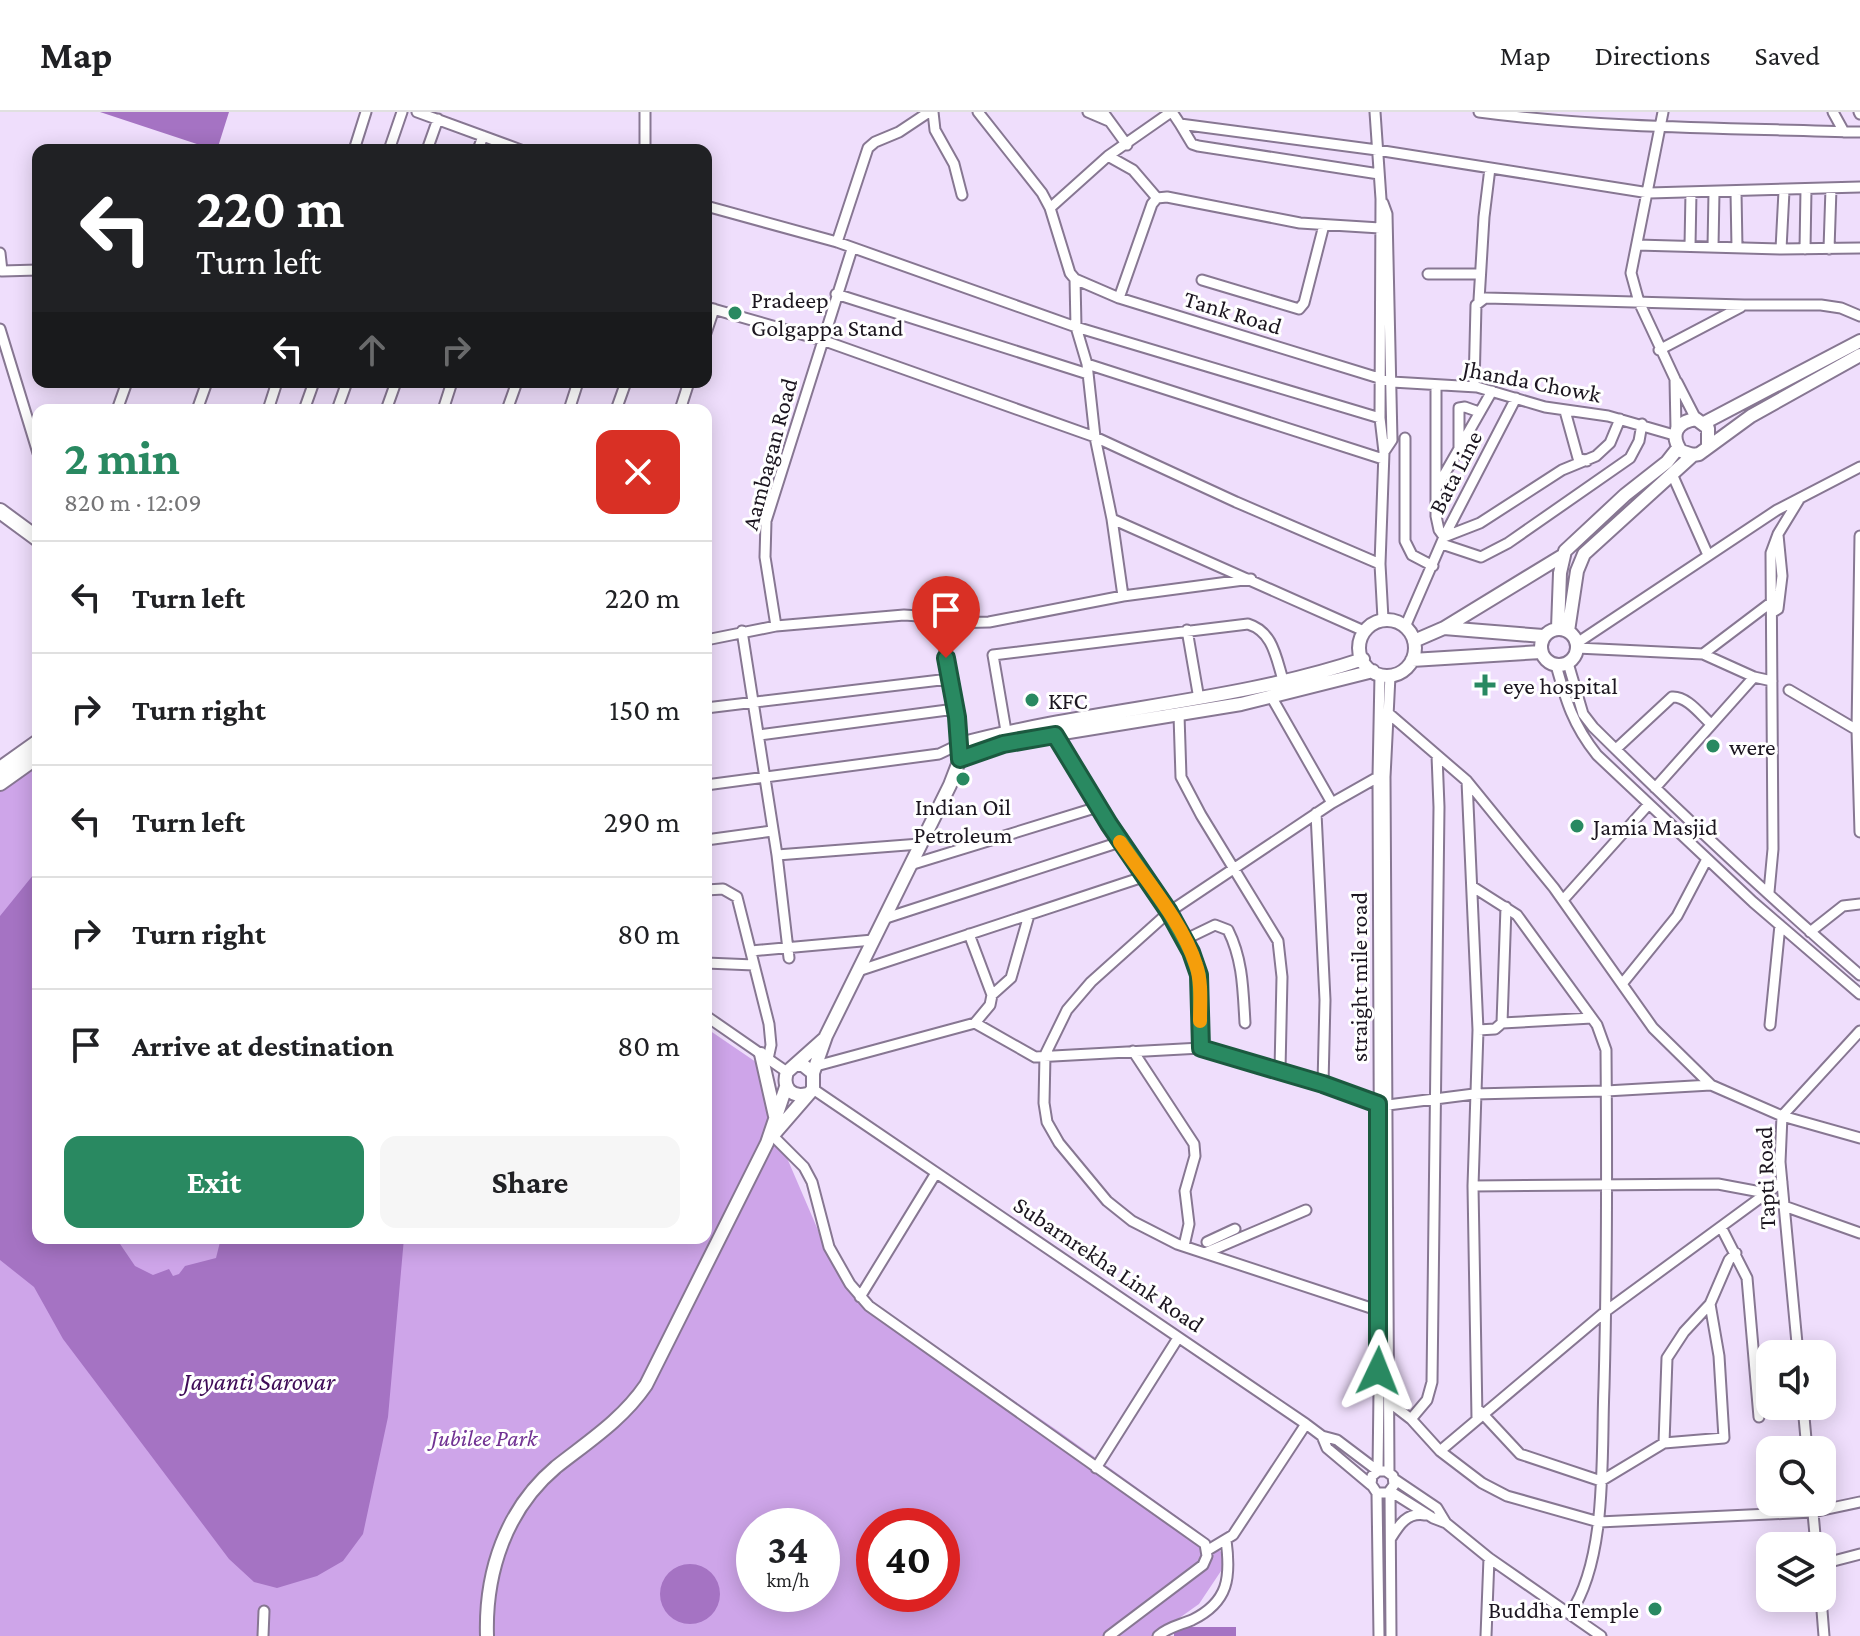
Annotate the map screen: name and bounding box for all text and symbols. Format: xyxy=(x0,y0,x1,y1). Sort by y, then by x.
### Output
text: Map xyxy=(40,34,113,76)
text: Map xyxy=(1500,40,1551,71)
text: Directions xyxy=(1595,40,1710,71)
text: Saved xyxy=(1754,40,1820,71)
icon: left xyxy=(64,176,168,280)
text: 220 m xyxy=(196,177,345,239)
text: Turn left xyxy=(196,242,321,282)
street label: Tank Road xyxy=(1181,284,1286,340)
place label: Pradeep Golgappa Stand xyxy=(751,286,904,341)
marker: Pradeep Golgappa Stand xyxy=(726,304,744,322)
icon: left xyxy=(266,328,310,372)
icon: ahead xyxy=(350,328,394,372)
icon: right xyxy=(434,328,478,372)
street label: Jhanda Chowk xyxy=(1459,354,1604,408)
street label: Aambagan Road xyxy=(736,375,802,533)
street label: Bata Line xyxy=(1423,426,1487,518)
button: close xyxy=(596,430,680,514)
text: 2 min xyxy=(64,431,180,484)
text: 820 m · 12:09 xyxy=(64,488,202,517)
icon: left xyxy=(64,575,108,619)
pin xyxy=(912,576,980,658)
text: Turn left xyxy=(132,581,245,614)
text: 220 m xyxy=(605,581,680,614)
icon: arrive xyxy=(924,588,968,632)
place label: eye hospital xyxy=(1503,672,1618,699)
marker: eye hospital xyxy=(1474,674,1496,696)
icon: right xyxy=(64,687,108,731)
place label: KFC xyxy=(1048,687,1088,714)
marker: KFC xyxy=(1023,691,1041,709)
text: Turn right xyxy=(132,693,266,726)
text: 150 m xyxy=(609,693,680,726)
place label: were xyxy=(1729,733,1776,760)
marker: were xyxy=(1704,737,1722,755)
marker: Indian Oil Petroleum xyxy=(954,770,972,788)
place label: Indian Oil Petroleum xyxy=(914,793,1012,848)
icon: left xyxy=(64,799,108,843)
text: Turn left xyxy=(132,805,245,838)
text: 290 m xyxy=(604,805,680,838)
place label: Jamia Masjid xyxy=(1591,813,1718,840)
marker: Jamia Masjid xyxy=(1568,817,1586,835)
street label: straight mile road xyxy=(1345,891,1372,1062)
icon: right xyxy=(64,911,108,955)
text: Turn right xyxy=(132,917,266,950)
text: 80 m xyxy=(617,917,680,950)
icon: arrive xyxy=(64,1023,108,1067)
text: Arrive at destination xyxy=(132,1029,394,1062)
text: 80 m xyxy=(617,1029,680,1062)
street label: Tapti Road xyxy=(1750,1126,1780,1230)
button: Exit xyxy=(64,1136,364,1228)
button: Share xyxy=(380,1136,680,1228)
street label: Subarnrekha Link Road xyxy=(1009,1190,1209,1338)
position arrow xyxy=(1336,1329,1420,1413)
map controls xyxy=(1756,1340,1836,1612)
button: sound xyxy=(1756,1340,1836,1420)
water label: Jayanti Sarovar xyxy=(179,1367,336,1396)
park label: Jubilee Park xyxy=(427,1424,539,1451)
button: search xyxy=(1756,1436,1836,1516)
speed limit sign: 40 xyxy=(856,1508,960,1612)
text: 34 xyxy=(767,1527,809,1572)
button: layers xyxy=(1756,1532,1836,1612)
text: km/h xyxy=(766,1569,810,1591)
place label: Buddha Temple xyxy=(1488,1596,1639,1623)
marker: Buddha Temple xyxy=(1646,1600,1664,1618)

